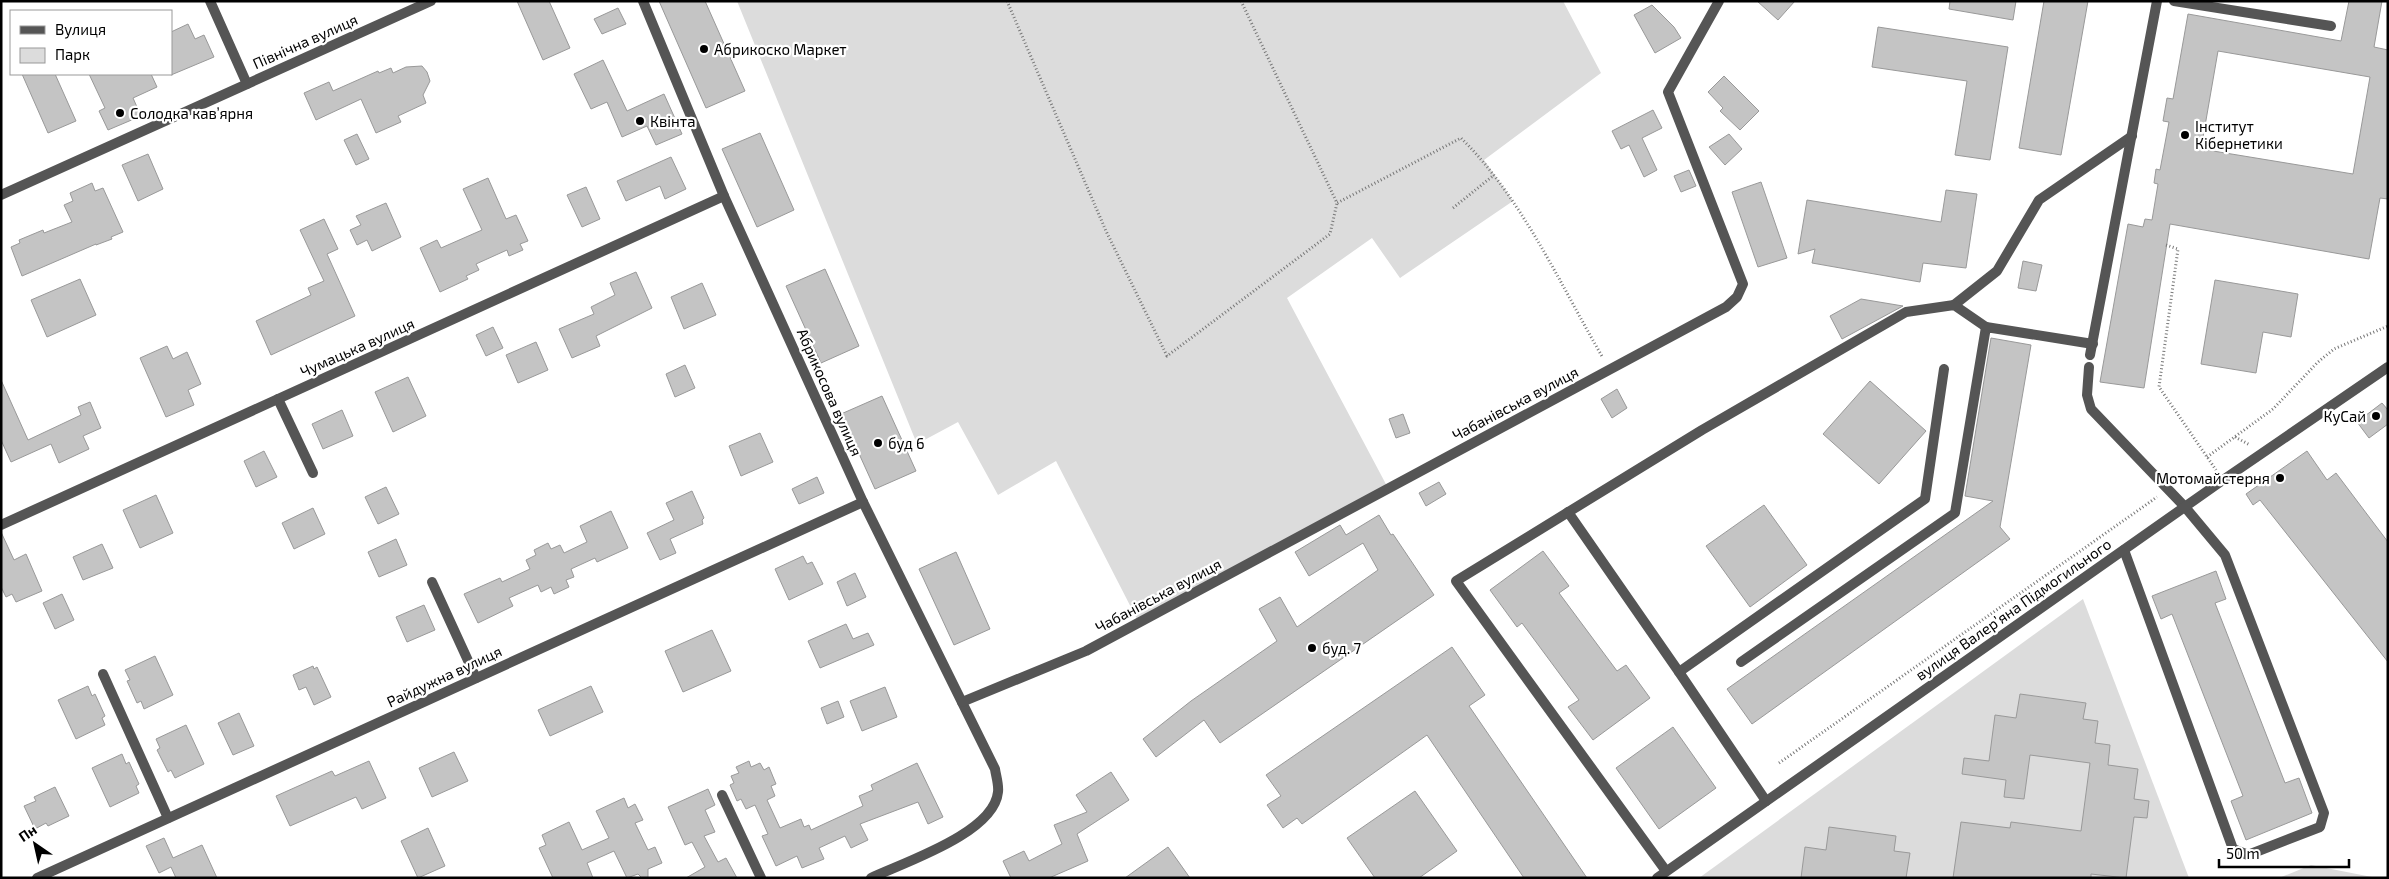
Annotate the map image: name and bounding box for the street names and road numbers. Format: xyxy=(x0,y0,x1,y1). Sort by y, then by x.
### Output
street label: Північна вулиця xyxy=(250,10,361,73)
street label: Чумацька вулиця xyxy=(297,314,417,381)
street label: Абрикосова вулиця xyxy=(793,325,866,459)
street label: Чабанівська вулиця xyxy=(1449,362,1582,445)
street label: вулиця Валерʼяна Підмогильного xyxy=(1912,534,2115,685)
street label: Чабанівська вулиця xyxy=(1092,554,1225,637)
street label: Райдужна вулиця xyxy=(384,641,505,711)

